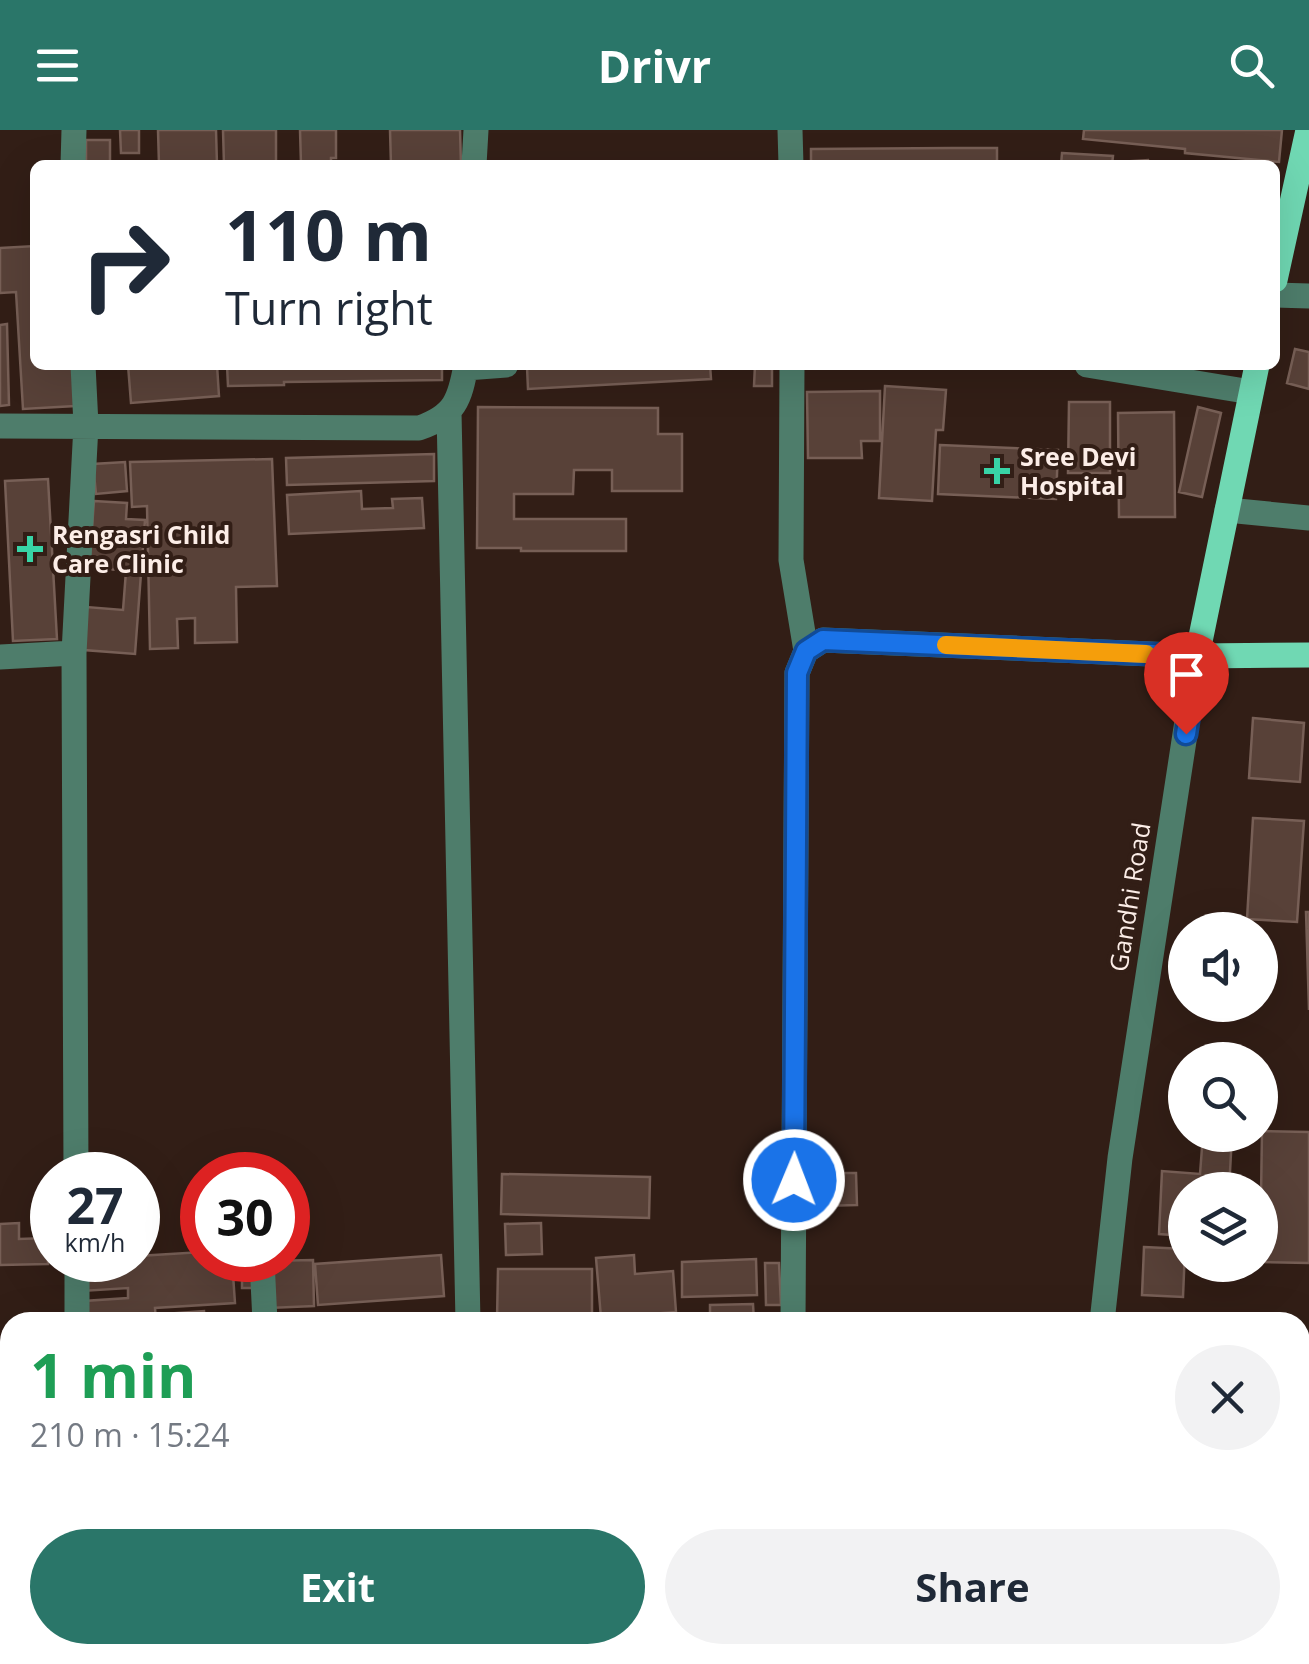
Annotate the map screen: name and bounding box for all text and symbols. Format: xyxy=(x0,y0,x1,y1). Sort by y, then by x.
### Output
text: Drivr xyxy=(598,35,711,96)
icon: menu xyxy=(30,38,85,93)
icon: search xyxy=(1224,38,1279,93)
text: 110 m xyxy=(225,186,432,282)
icon: right xyxy=(60,200,190,330)
text: Turn right xyxy=(225,277,433,338)
place label: Sree Devi Hospital xyxy=(1020,439,1136,502)
marker: Sree Devi Hospital xyxy=(984,458,1010,484)
place label: Rengasri Child Care Clinic xyxy=(52,517,230,580)
marker: Rengasri Child Care Clinic xyxy=(17,536,43,562)
pin xyxy=(1144,632,1229,735)
icon: arrive xyxy=(1159,647,1214,702)
street label: Gandhi Road xyxy=(1100,820,1158,974)
map controls xyxy=(1168,912,1278,1282)
button: sound xyxy=(1168,912,1278,1022)
button: search xyxy=(1168,1042,1278,1152)
position arrow xyxy=(742,1128,846,1232)
speed limit sign: 30 xyxy=(180,1152,310,1282)
text: 27 xyxy=(66,1171,124,1239)
button: layers xyxy=(1168,1172,1278,1282)
text: km/h xyxy=(65,1225,125,1259)
text: 1 min xyxy=(30,1334,197,1416)
button: close xyxy=(1175,1345,1280,1450)
text: 210 m · 15:24 xyxy=(30,1413,229,1456)
button: Exit xyxy=(30,1529,645,1644)
button: Share xyxy=(665,1529,1280,1644)

